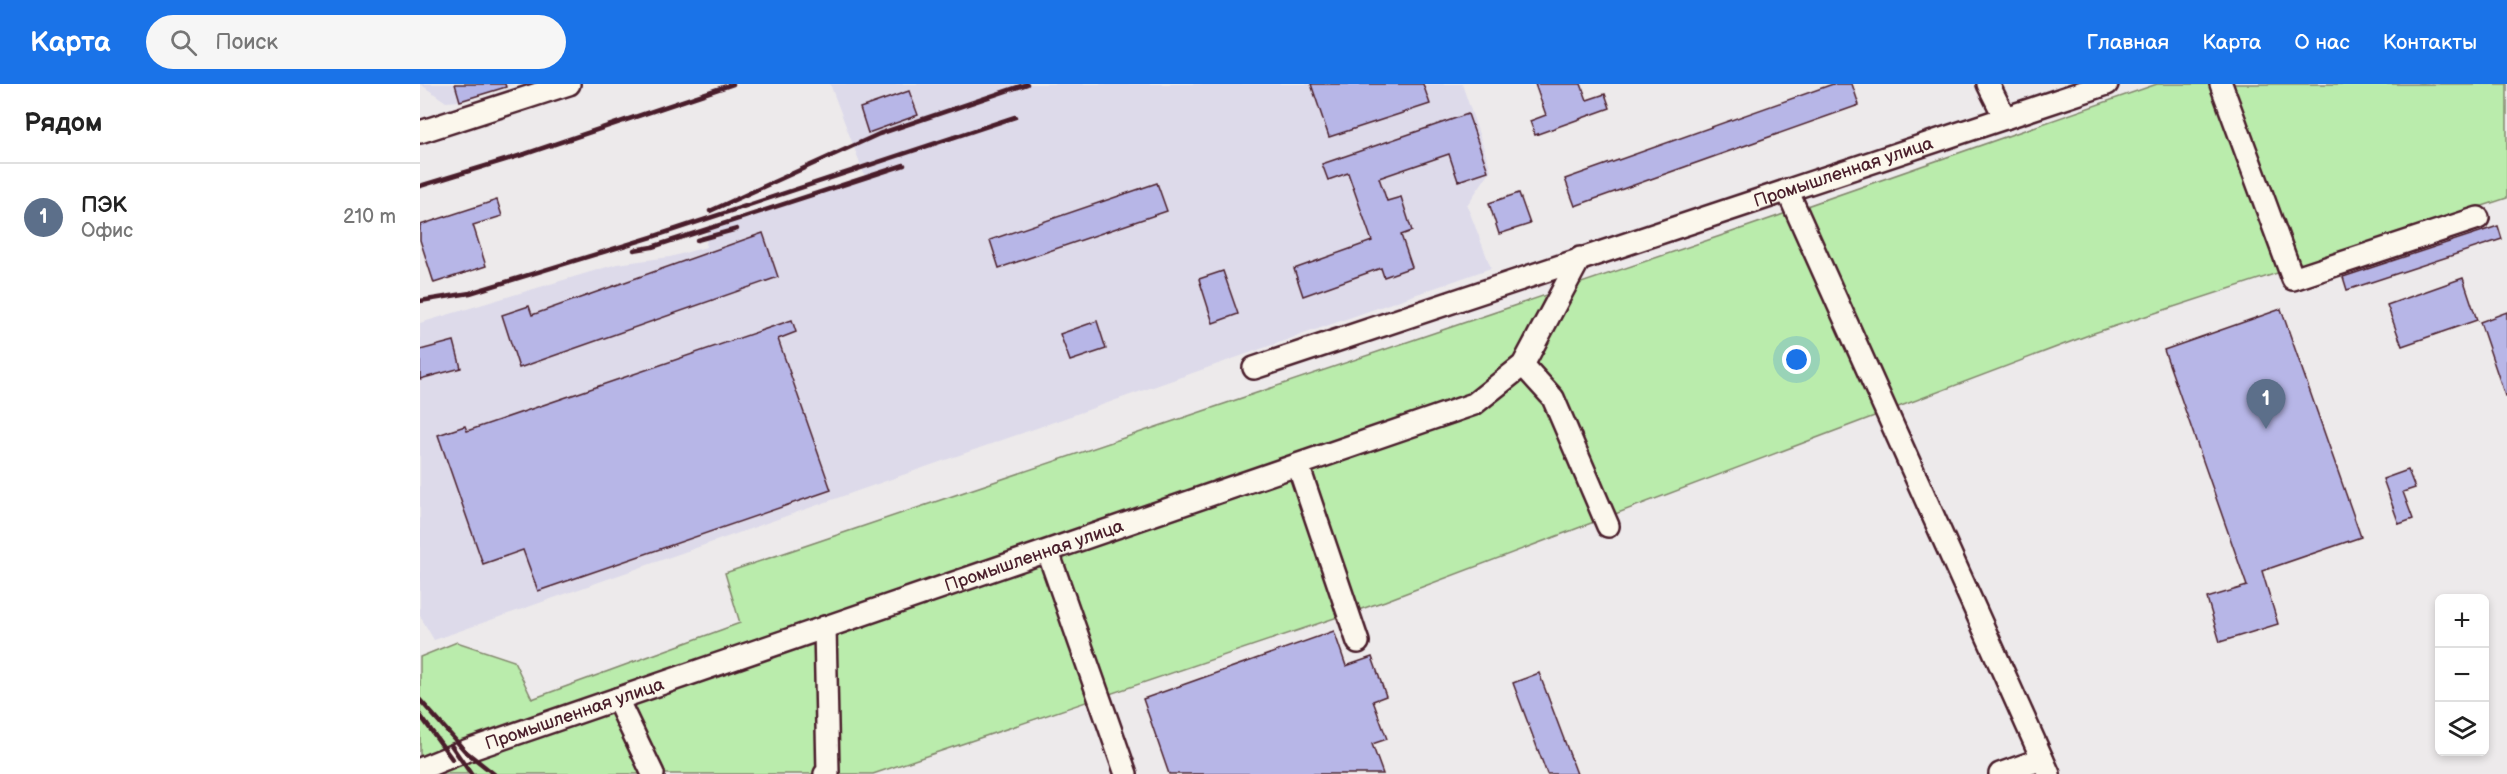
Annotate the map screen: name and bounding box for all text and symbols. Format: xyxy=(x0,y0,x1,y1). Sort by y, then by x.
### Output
search box xyxy=(146,15,566,69)
text: Карта xyxy=(30,26,110,59)
icon: search xyxy=(167,26,200,59)
text: Поиск xyxy=(215,29,278,56)
text: Главная xyxy=(2086,30,2169,55)
text: Карта xyxy=(2202,30,2261,55)
text: О нас xyxy=(2294,30,2350,55)
text: Контакты xyxy=(2383,30,2477,55)
text: Рядом xyxy=(24,108,102,139)
street label: Промышленная улица xyxy=(1751,133,1936,212)
text: ПЭК xyxy=(81,192,127,219)
text: 1 xyxy=(39,205,48,229)
text: 210 m xyxy=(343,205,396,229)
text: Офис xyxy=(81,219,133,243)
your location xyxy=(1782,345,1811,374)
pin: 1 xyxy=(2246,380,2286,429)
street label: Промышленная улица xyxy=(942,515,1127,596)
map controls xyxy=(2435,594,2489,756)
button: + xyxy=(2435,594,2489,648)
button: − xyxy=(2435,648,2489,702)
street label: Промышленная улица xyxy=(482,673,667,755)
button: layers xyxy=(2435,702,2489,756)

